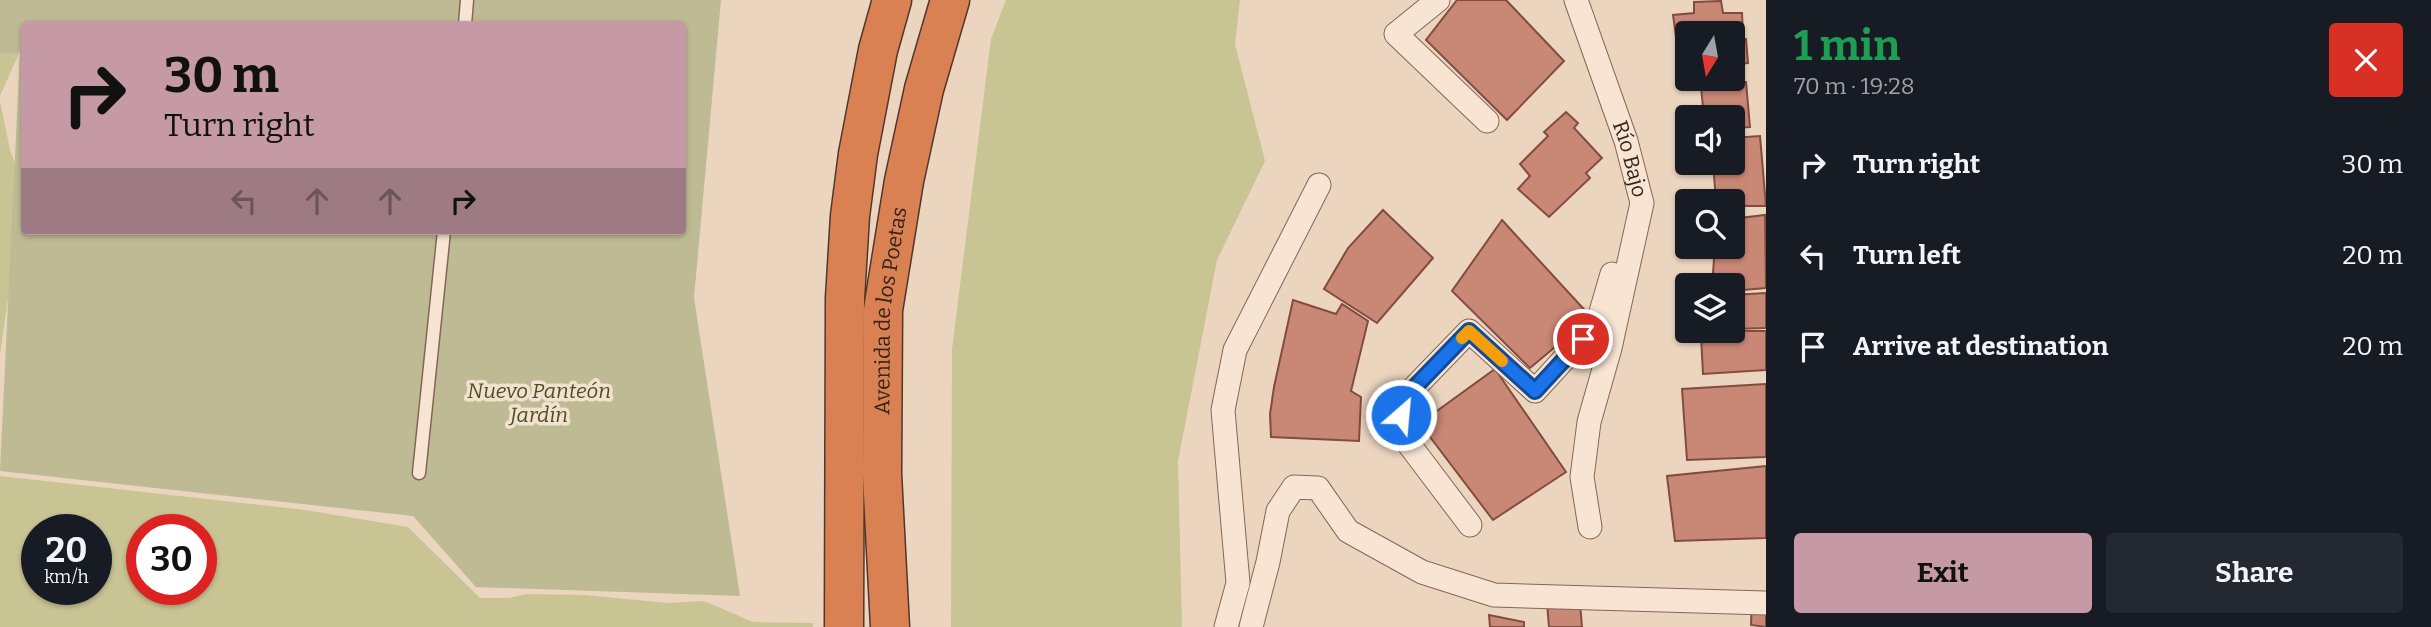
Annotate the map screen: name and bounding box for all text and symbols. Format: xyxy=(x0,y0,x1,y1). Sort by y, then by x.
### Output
north arrow xyxy=(1675,21,1745,91)
map controls xyxy=(1675,21,1745,343)
text: 1 min xyxy=(1794,21,1900,71)
button: close xyxy=(2329,23,2403,97)
text: 30 m xyxy=(164,46,279,105)
icon: right xyxy=(49,49,140,140)
text: 70 m · 19:28 xyxy=(1794,72,1914,100)
button: sound xyxy=(1675,105,1745,175)
text: Turn right xyxy=(164,106,315,144)
street label: Río Bajo xyxy=(1607,117,1653,200)
icon: right xyxy=(1794,146,1832,184)
text: Turn right xyxy=(1853,149,1980,180)
text: 30 m xyxy=(2342,149,2403,180)
icon: left xyxy=(225,182,263,220)
icon: ahead xyxy=(298,182,336,220)
icon: ahead xyxy=(371,182,409,220)
icon: right xyxy=(444,182,482,220)
button: search xyxy=(1675,189,1745,259)
street label: Avenida de los Poetas xyxy=(869,205,913,415)
icon: left xyxy=(1794,237,1832,275)
text: Turn left xyxy=(1853,240,1961,271)
text: 20 m xyxy=(2342,240,2403,271)
button: layers xyxy=(1675,273,1745,343)
pin xyxy=(1553,309,1613,369)
icon: arrive xyxy=(1564,320,1602,358)
icon: arrive xyxy=(1794,328,1832,366)
text: Arrive at destination xyxy=(1853,331,2108,362)
text: 20 m xyxy=(2342,331,2403,362)
park label: Nuevo Panteón Jardín xyxy=(467,378,611,428)
position arrow xyxy=(1364,378,1438,452)
speed limit sign: 30 xyxy=(126,514,217,605)
text: 20 xyxy=(46,529,87,571)
button: Exit xyxy=(1794,533,2092,613)
button: Share xyxy=(2106,533,2403,613)
text: km/h xyxy=(44,566,89,588)

